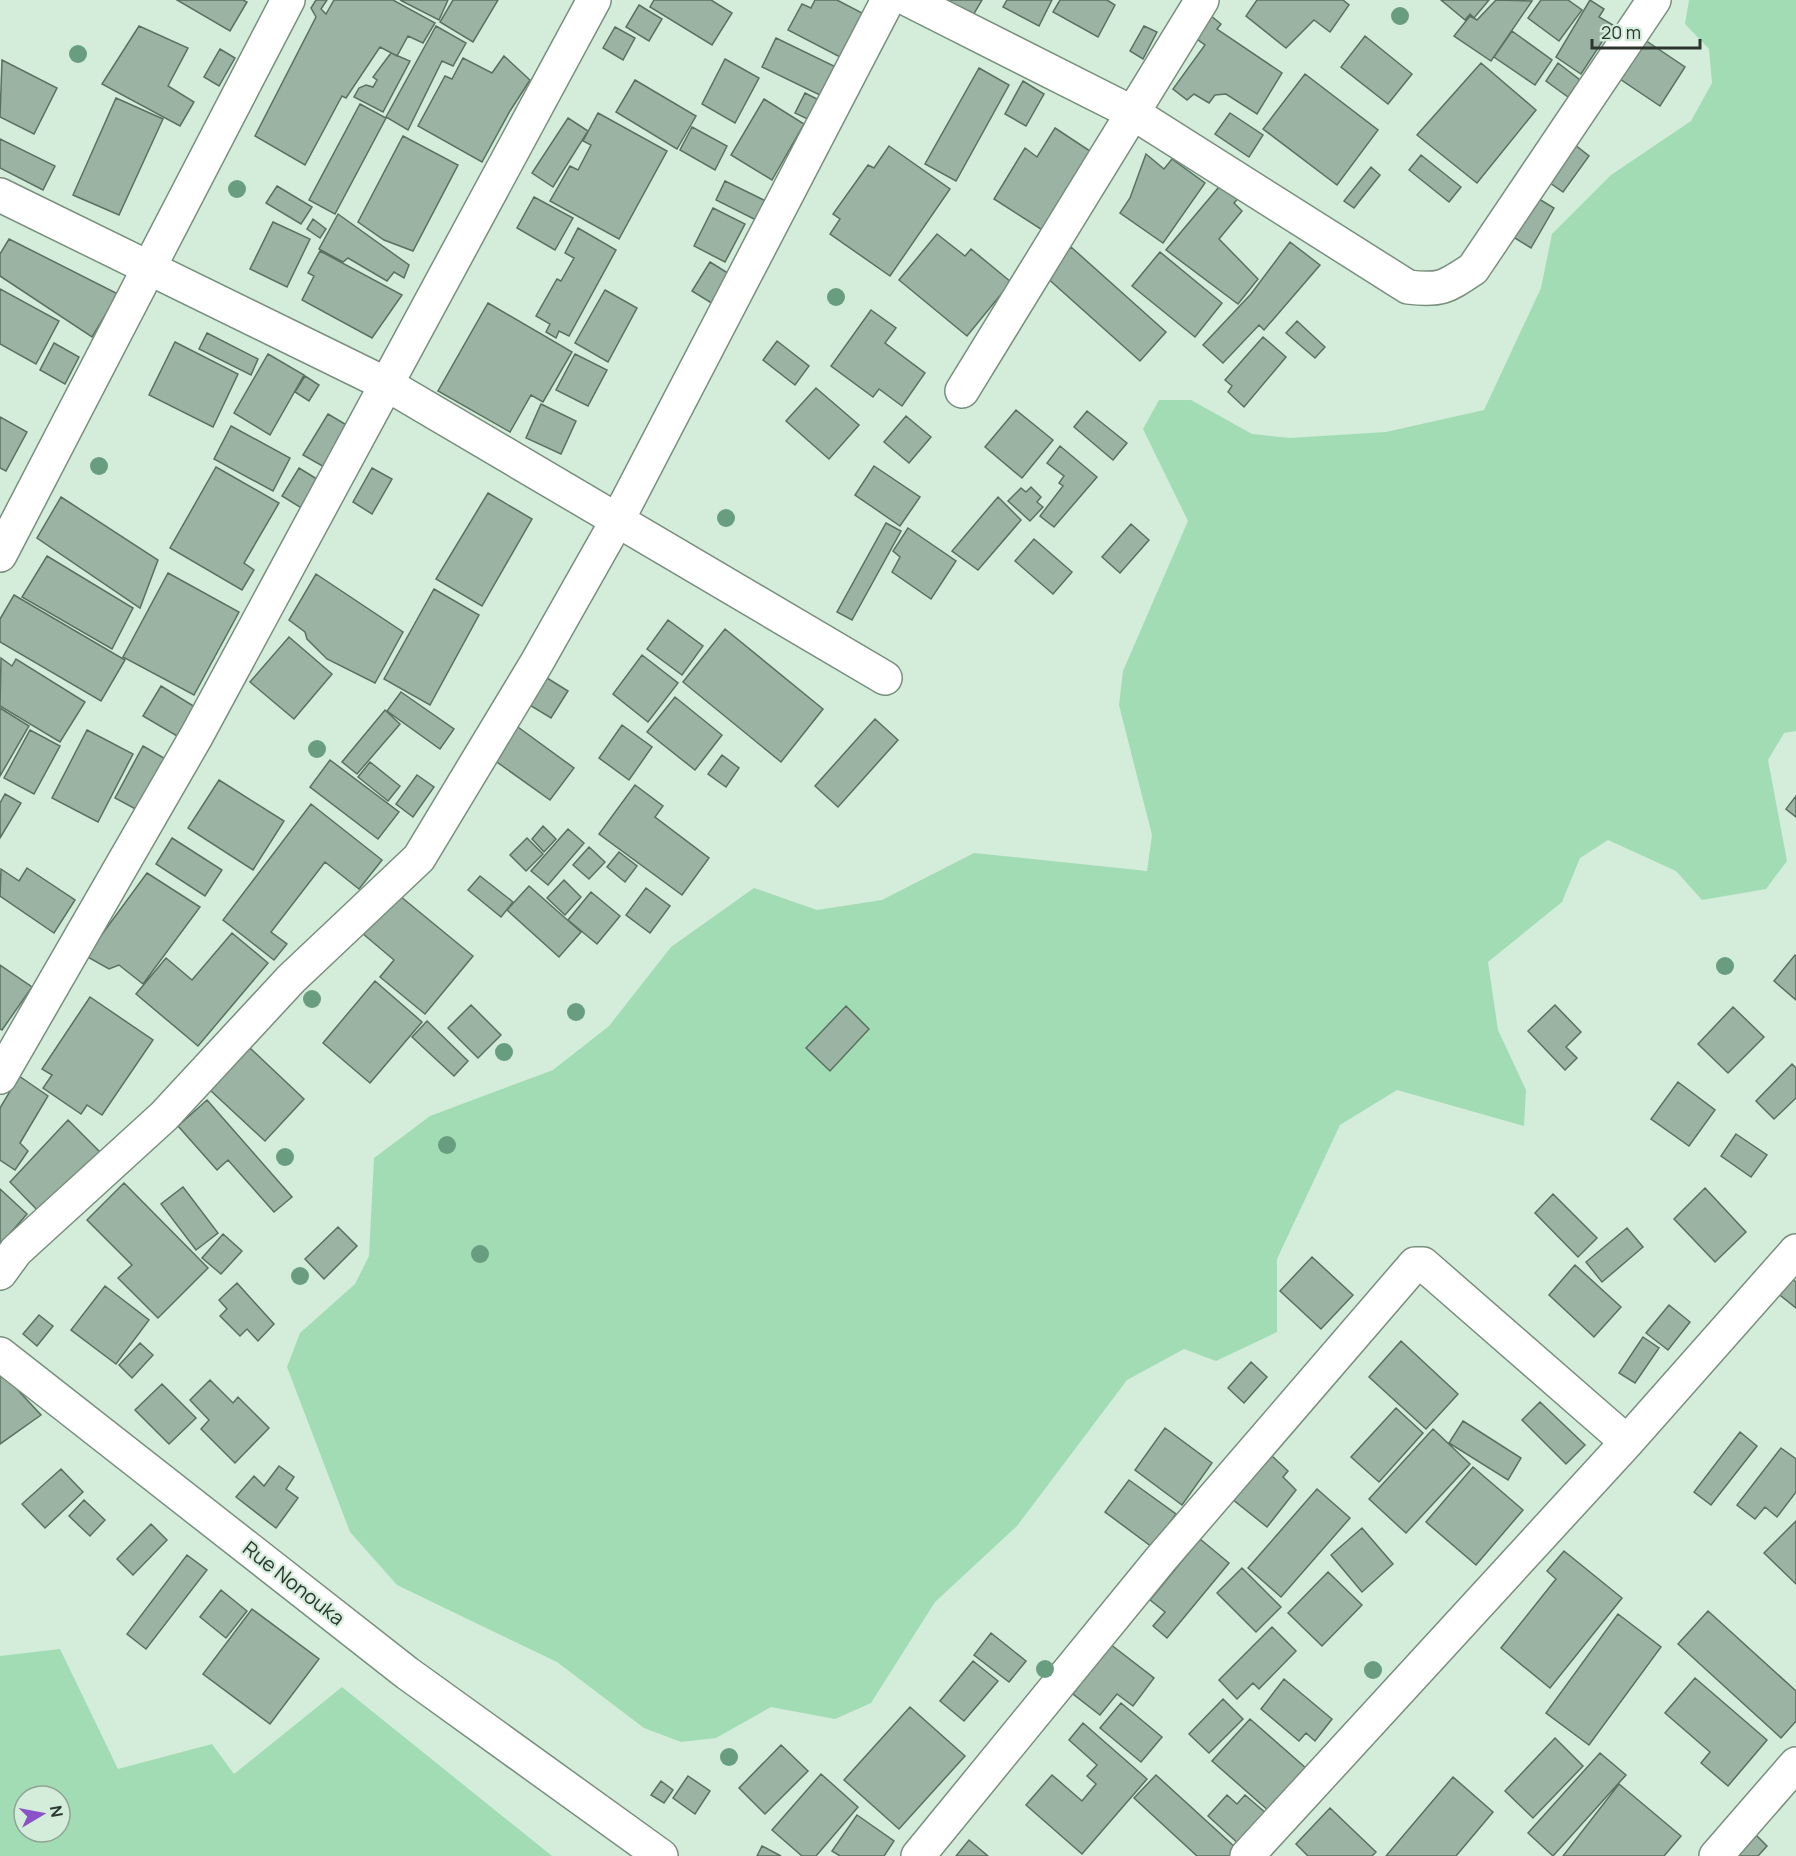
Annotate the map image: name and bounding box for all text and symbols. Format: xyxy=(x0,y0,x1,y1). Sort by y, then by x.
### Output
scale bar xyxy=(1592,12,1700,50)
text: 20 m xyxy=(1601,20,1641,44)
street label: Rue Nonouka xyxy=(238,1535,350,1631)
north arrow xyxy=(12,1784,72,1844)
text: N xyxy=(45,1804,69,1819)

